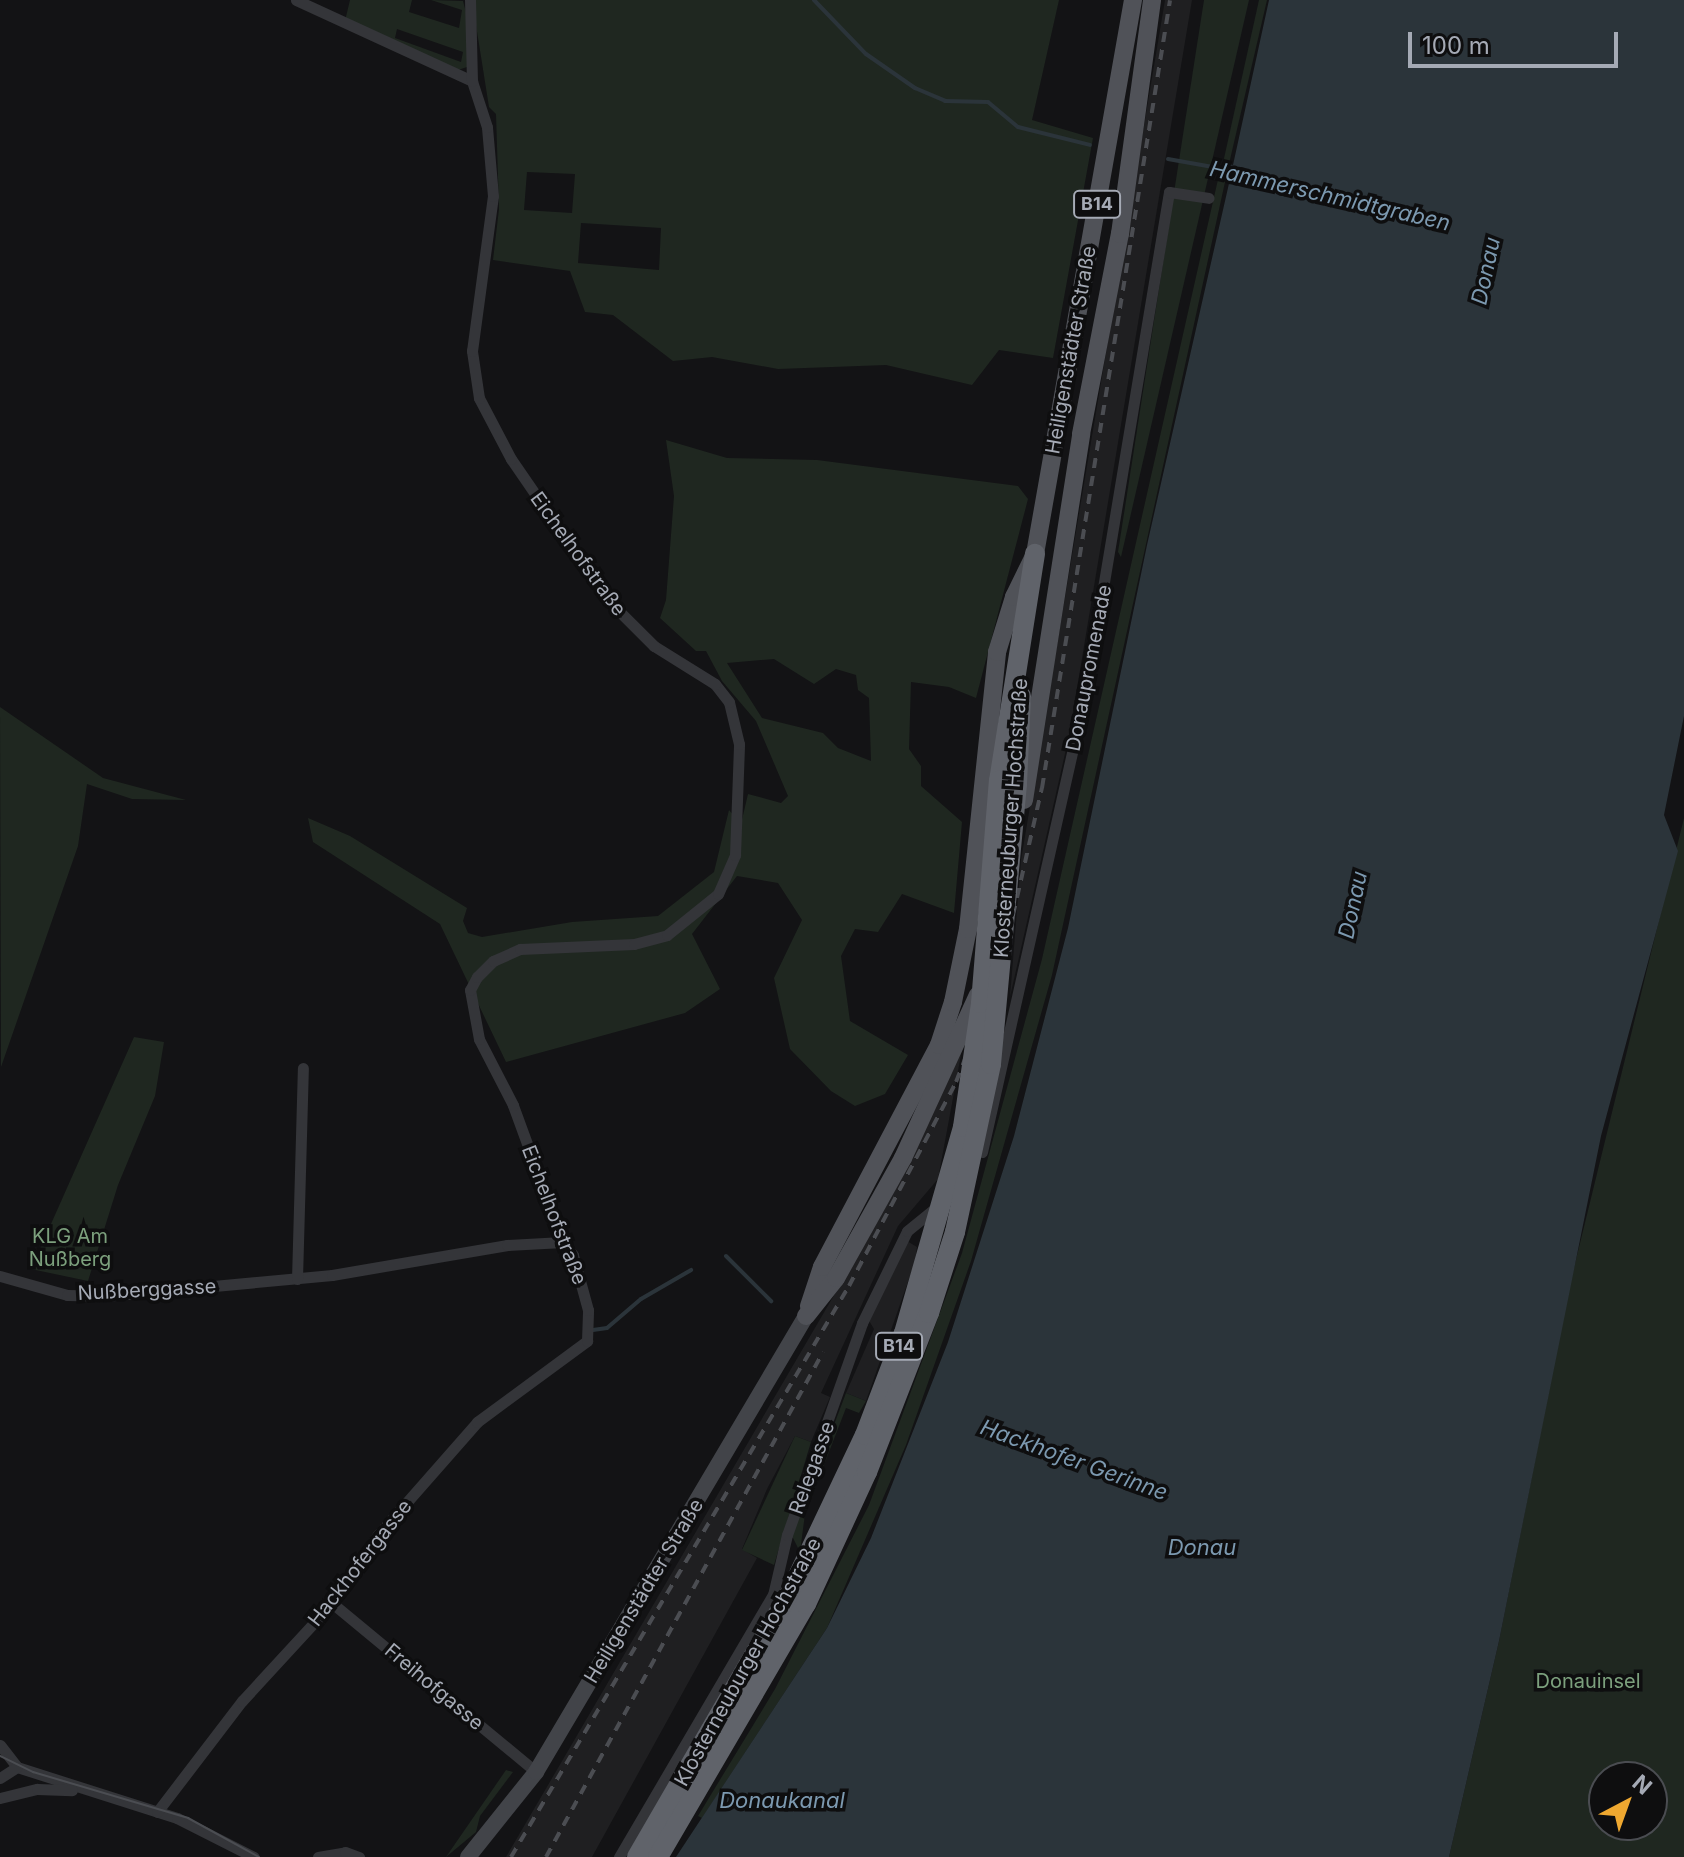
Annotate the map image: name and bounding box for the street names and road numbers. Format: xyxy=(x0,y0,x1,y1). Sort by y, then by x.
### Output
road number: B14 xyxy=(1073,190,1121,218)
street label: Heiligenstädter Straße xyxy=(1041,244,1101,456)
street label: Eichelhofstraße xyxy=(525,487,631,621)
street label: Donaupromenade xyxy=(1061,583,1117,753)
street label: Klosterneuburger Hochstraße xyxy=(989,677,1033,959)
street label: Eichelhofstraße xyxy=(516,1142,592,1288)
street label: Nußberggasse xyxy=(77,1274,217,1306)
road number: B14 xyxy=(875,1332,923,1360)
street label: Relegasse xyxy=(784,1418,840,1518)
street label: Heiligenstädter Straße xyxy=(579,1494,709,1688)
street label: Hackhofergasse xyxy=(303,1495,417,1631)
street label: Klosterneuburger Hochstraße xyxy=(670,1534,826,1790)
street label: Freihofgasse xyxy=(380,1639,488,1735)

